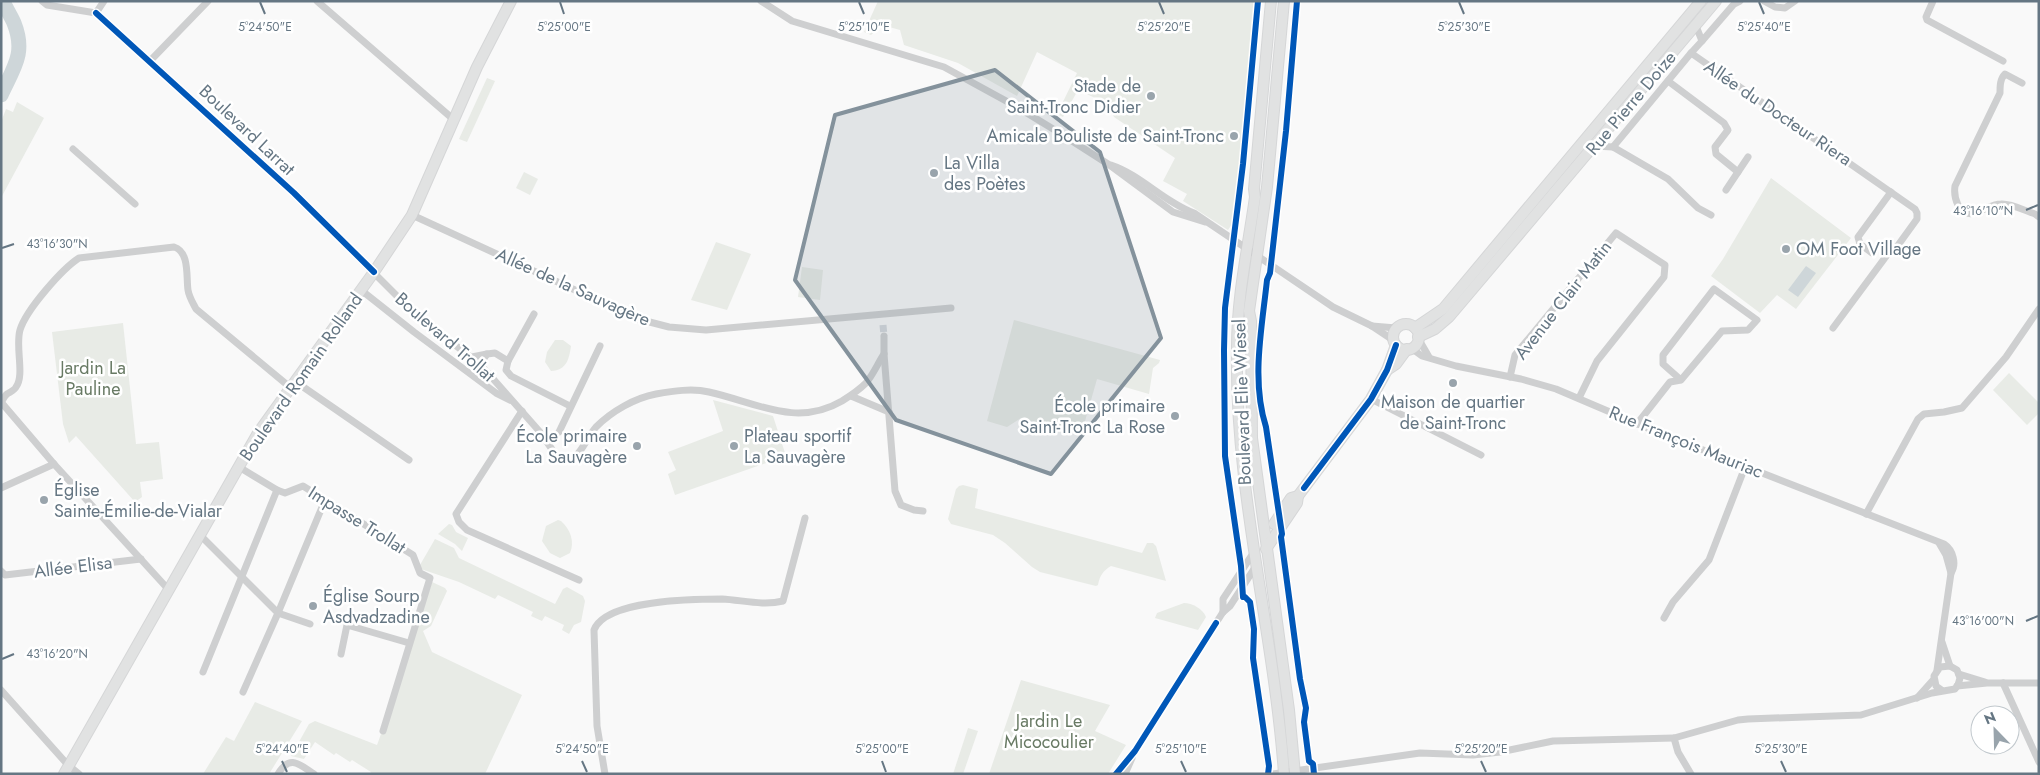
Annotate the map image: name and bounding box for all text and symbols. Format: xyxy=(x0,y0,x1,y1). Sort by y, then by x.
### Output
text: 5°24'50"E xyxy=(238,18,292,36)
text: 5°25'00"E xyxy=(537,18,591,36)
text: 5°25'10"E xyxy=(838,18,890,36)
text: 5°25'20"E xyxy=(1137,18,1191,36)
text: 5°25'30"E xyxy=(1437,18,1491,36)
text: 5°25'40"E xyxy=(1737,18,1791,36)
street label: Rue Pierre Doize xyxy=(1580,45,1682,161)
street label: Allée du Docteur Riera xyxy=(1699,54,1857,172)
place label: Stade de Saint-Tronc Didier xyxy=(1007,73,1142,120)
street label: Boulevard Larrat xyxy=(193,79,301,182)
marker: Stade de Saint-Tronc Didier xyxy=(1145,90,1157,102)
place label: Amicale Bouliste de Saint-Tronc xyxy=(987,123,1224,149)
marker: Amicale Bouliste de Saint-Tronc xyxy=(1228,130,1240,142)
place label: La Villa des Poètes xyxy=(944,150,1025,197)
marker: La Villa des Poètes xyxy=(928,167,940,179)
text: 43°16'10"N xyxy=(1953,202,2013,220)
text: 43°16'30"N xyxy=(26,235,88,253)
street label: Avenue Clair Matin xyxy=(1508,235,1618,365)
place label: OM Foot Village xyxy=(1796,236,1921,262)
street label: Allée de la Sauvagère xyxy=(492,241,654,333)
marker: OM Foot Village xyxy=(1780,243,1792,255)
street label: Boulevard Trollat xyxy=(389,286,501,388)
street label: Boulevard Romain Rolland xyxy=(233,288,369,466)
street label: Boulevard Elie Wiesel xyxy=(1226,318,1258,486)
park label: Jardin La Pauline xyxy=(58,355,126,402)
marker: Maison de quartier de Saint-Tronc xyxy=(1447,377,1459,389)
place label: Maison de quartier de Saint-Tronc xyxy=(1381,389,1526,436)
place label: École primaire Saint-Tronc La Rose xyxy=(1020,393,1165,440)
street label: Rue François Mauriac xyxy=(1605,399,1767,485)
marker: École primaire Saint-Tronc La Rose xyxy=(1169,410,1181,422)
place label: École primaire La Sauvagère xyxy=(516,423,627,470)
place label: Plateau sportif La Sauvagère xyxy=(744,423,852,470)
marker: École primaire La Sauvagère xyxy=(631,440,643,452)
marker: Plateau sportif La Sauvagère xyxy=(728,440,740,452)
place label: Église Sainte-Émilie-de-Vialar xyxy=(54,477,223,524)
street label: Impasse Trollat xyxy=(303,480,411,561)
marker: Église Sainte-Émilie-de-Vialar xyxy=(38,494,50,506)
street label: Allée Elisa xyxy=(32,549,114,585)
place label: Église Sourp Asdvadzadine xyxy=(323,583,430,630)
marker: Église Sourp Asdvadzadine xyxy=(307,600,319,612)
text: 43°16'00"N xyxy=(1952,612,2014,630)
text: 43°16'20"N xyxy=(26,645,88,663)
north arrow xyxy=(1970,705,2020,755)
text: N xyxy=(1981,707,1999,729)
park label: Jardin Le Micocoulier xyxy=(1004,708,1095,755)
text: 5°24'40"E xyxy=(255,740,309,758)
text: 5°24'50"E xyxy=(555,740,609,758)
text: 5°25'00"E xyxy=(855,740,909,758)
text: 5°25'10"E xyxy=(1155,740,1207,758)
text: 5°25'20"E xyxy=(1454,740,1508,758)
text: 5°25'30"E xyxy=(1754,740,1808,758)

